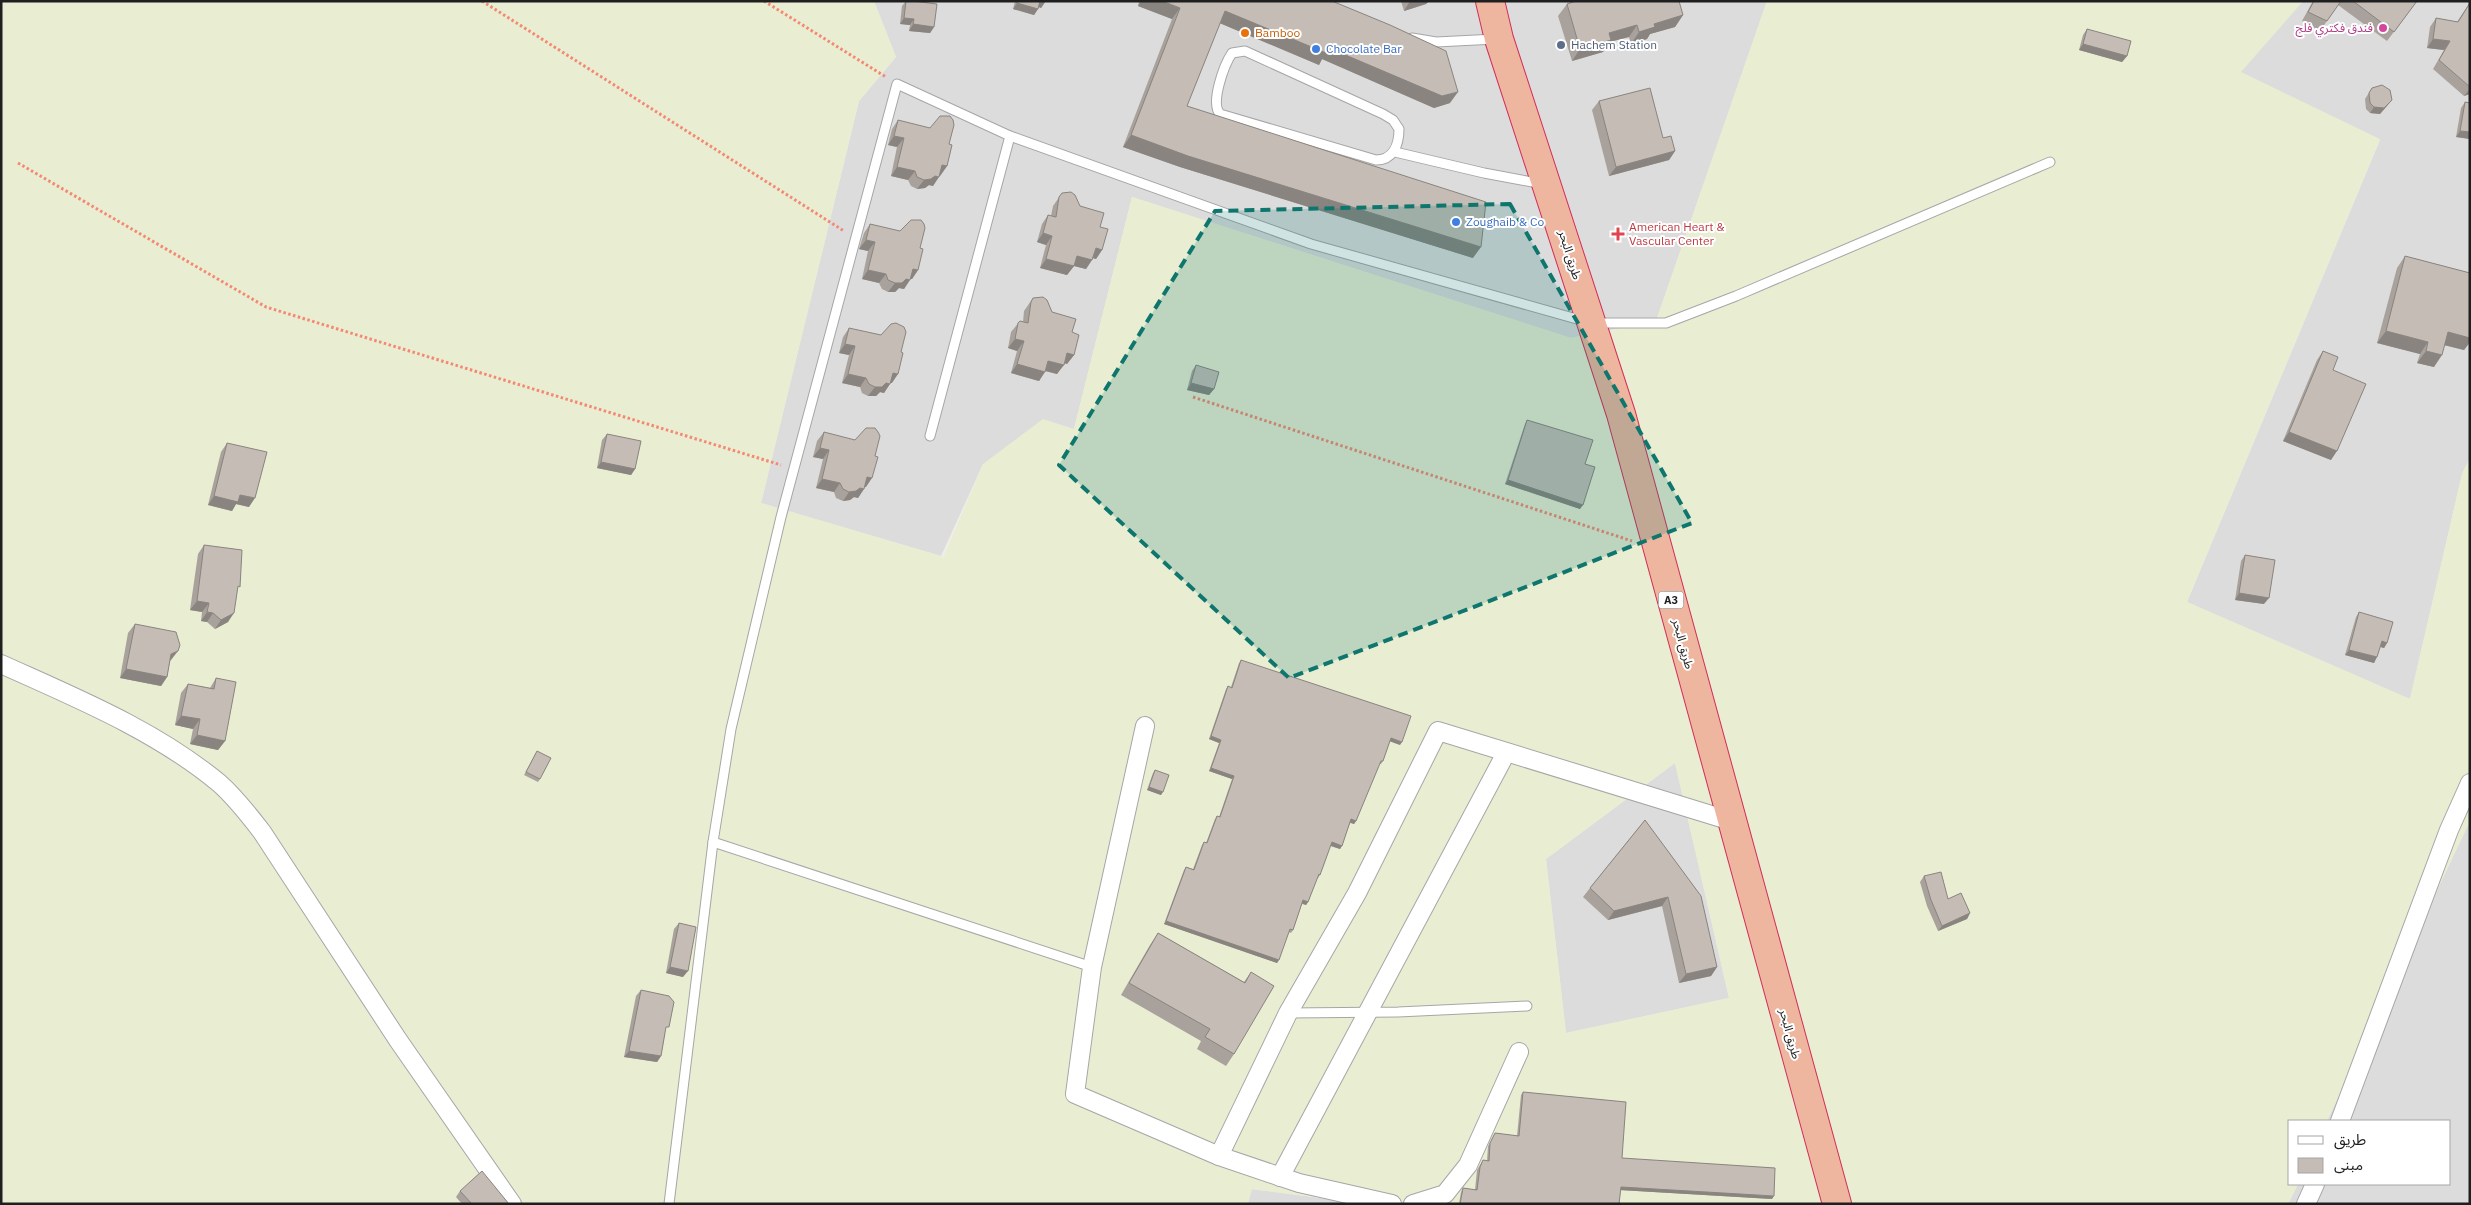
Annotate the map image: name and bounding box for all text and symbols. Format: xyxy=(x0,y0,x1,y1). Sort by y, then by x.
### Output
place label: فندق فكتري فلج xyxy=(2296,20,2373,38)
marker: فندق فكتري فلج xyxy=(2377,22,2389,34)
place label: Bamboo xyxy=(1255,25,1300,40)
marker: Bamboo xyxy=(1239,27,1251,39)
place label: Hachem Station xyxy=(1571,37,1657,52)
marker: Hachem Station xyxy=(1555,39,1567,51)
place label: Chocolate Bar xyxy=(1326,41,1402,56)
marker: Chocolate Bar xyxy=(1310,43,1322,55)
place label: Zoughaib & Co xyxy=(1466,214,1544,229)
marker: Zoughaib & Co xyxy=(1450,216,1462,228)
place label: American Heart & Vascular Center xyxy=(1629,219,1725,248)
street label: طريق البحر xyxy=(1555,227,1585,282)
marker: American Heart & Vascular Center xyxy=(1611,227,1625,241)
road number: A3 xyxy=(1658,592,1684,608)
street label: طريق البحر xyxy=(1668,616,1697,671)
street label: طريق البحر xyxy=(1775,1006,1804,1061)
legend xyxy=(2288,1120,2451,1185)
text: طريق xyxy=(2334,1130,2366,1150)
text: مبنى xyxy=(2334,1155,2363,1174)

